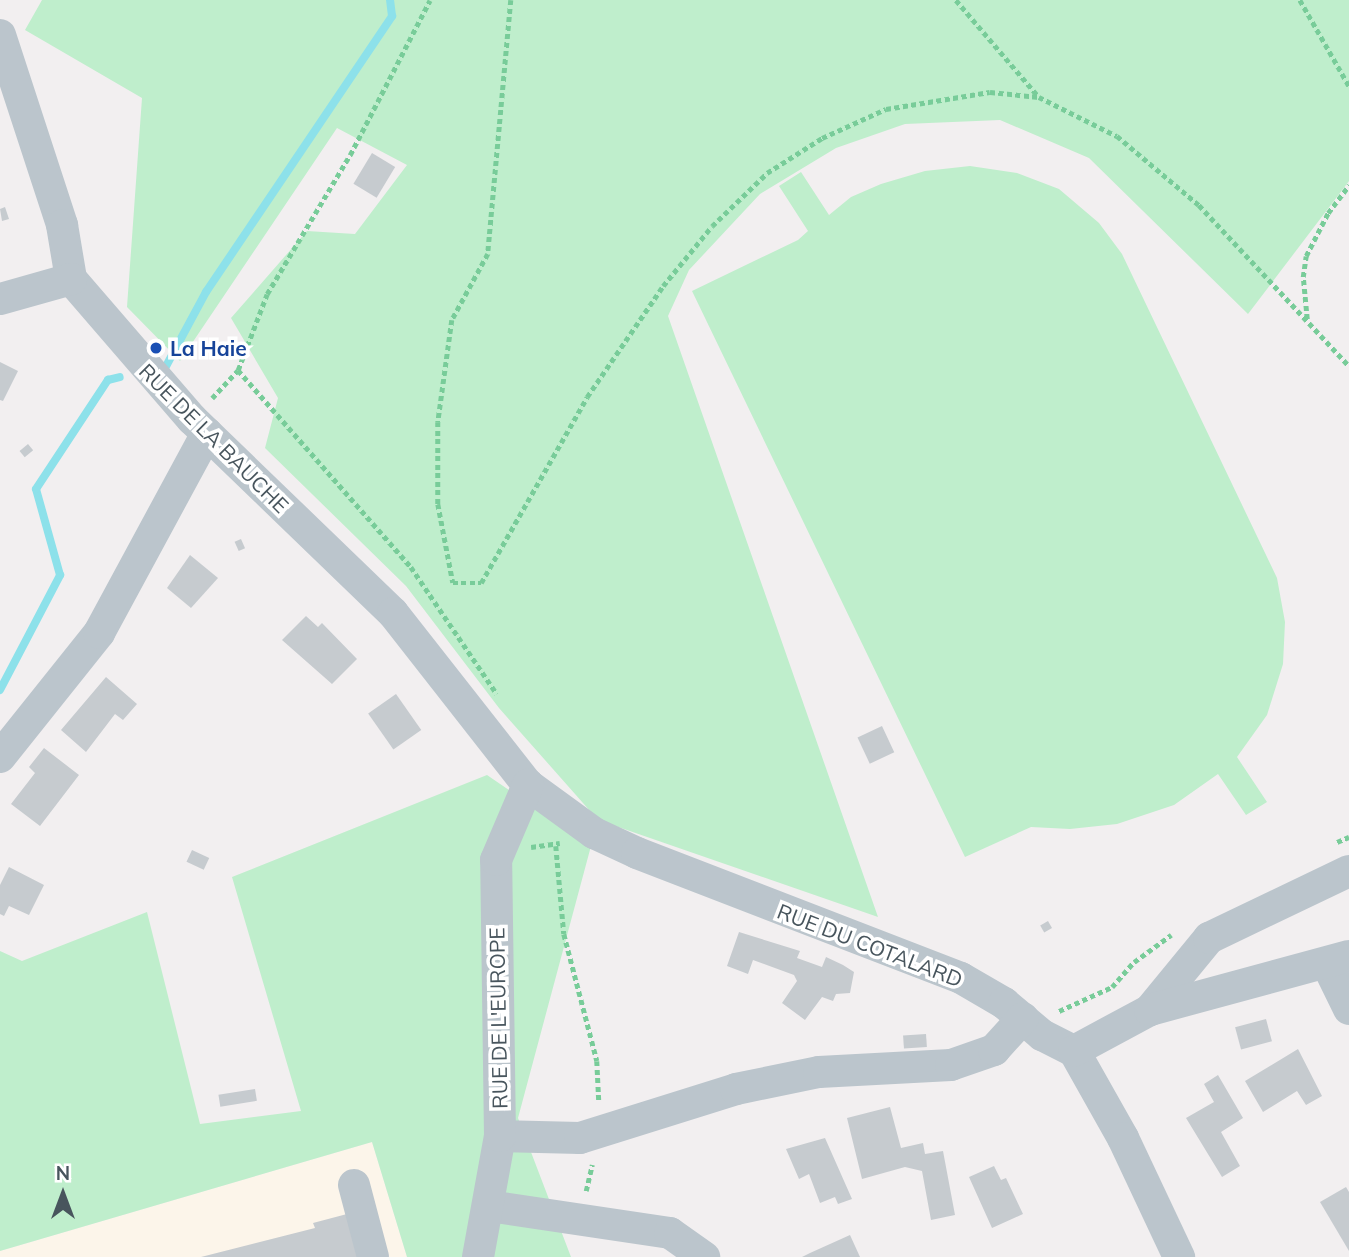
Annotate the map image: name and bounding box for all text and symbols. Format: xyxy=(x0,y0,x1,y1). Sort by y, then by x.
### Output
place label: La Haie xyxy=(170,335,247,361)
marker: La Haie xyxy=(148,340,164,356)
street label: RUE DE LA BAUCHE xyxy=(134,358,294,518)
street label: RUE DU COTALARD xyxy=(774,898,966,992)
street label: RUE DE L'EUROPE xyxy=(484,927,512,1109)
north arrow xyxy=(28,1159,98,1229)
text: N xyxy=(56,1161,70,1185)

